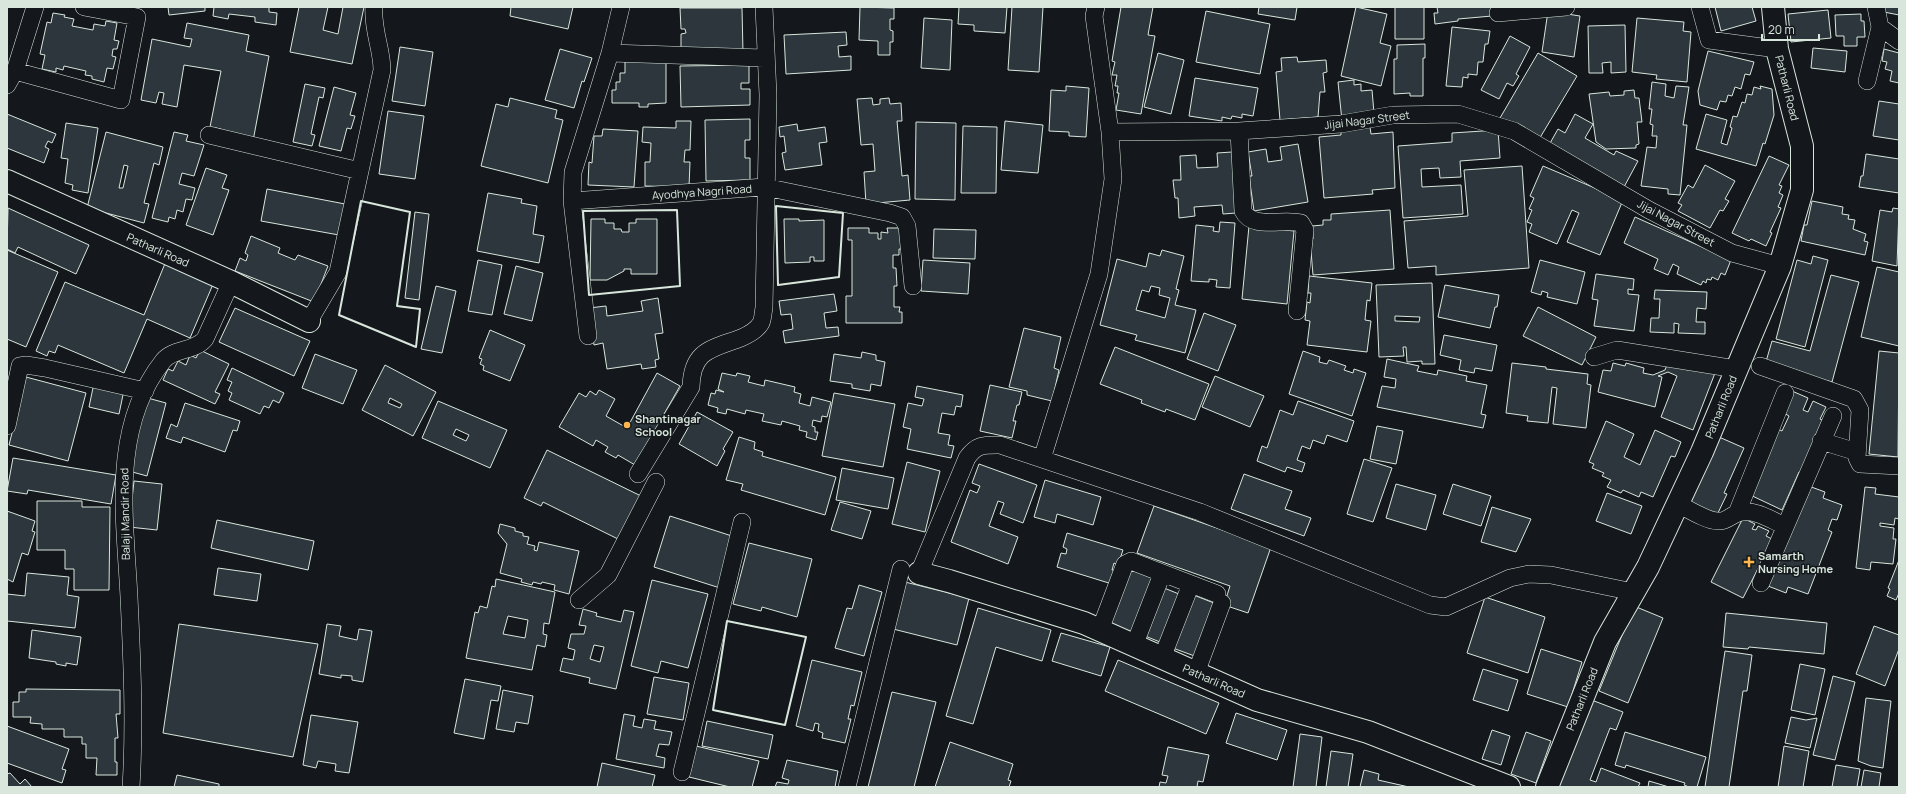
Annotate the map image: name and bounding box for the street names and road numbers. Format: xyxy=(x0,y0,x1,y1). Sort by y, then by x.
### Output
street label: Patharli Road xyxy=(1772,54,1803,122)
street label: Jijai Nagar Street xyxy=(1323,107,1411,132)
street label: Ayodhya Nagri Road xyxy=(651,181,753,202)
street label: Jijai Nagar Street xyxy=(1635,196,1718,249)
street label: Patharli Road xyxy=(125,229,192,270)
street label: Patharli Road xyxy=(1701,373,1740,441)
street label: Balaji Mandir Road xyxy=(116,468,133,560)
street label: Patharli Road xyxy=(1181,660,1248,701)
street label: Patharli Road xyxy=(1562,665,1601,733)

